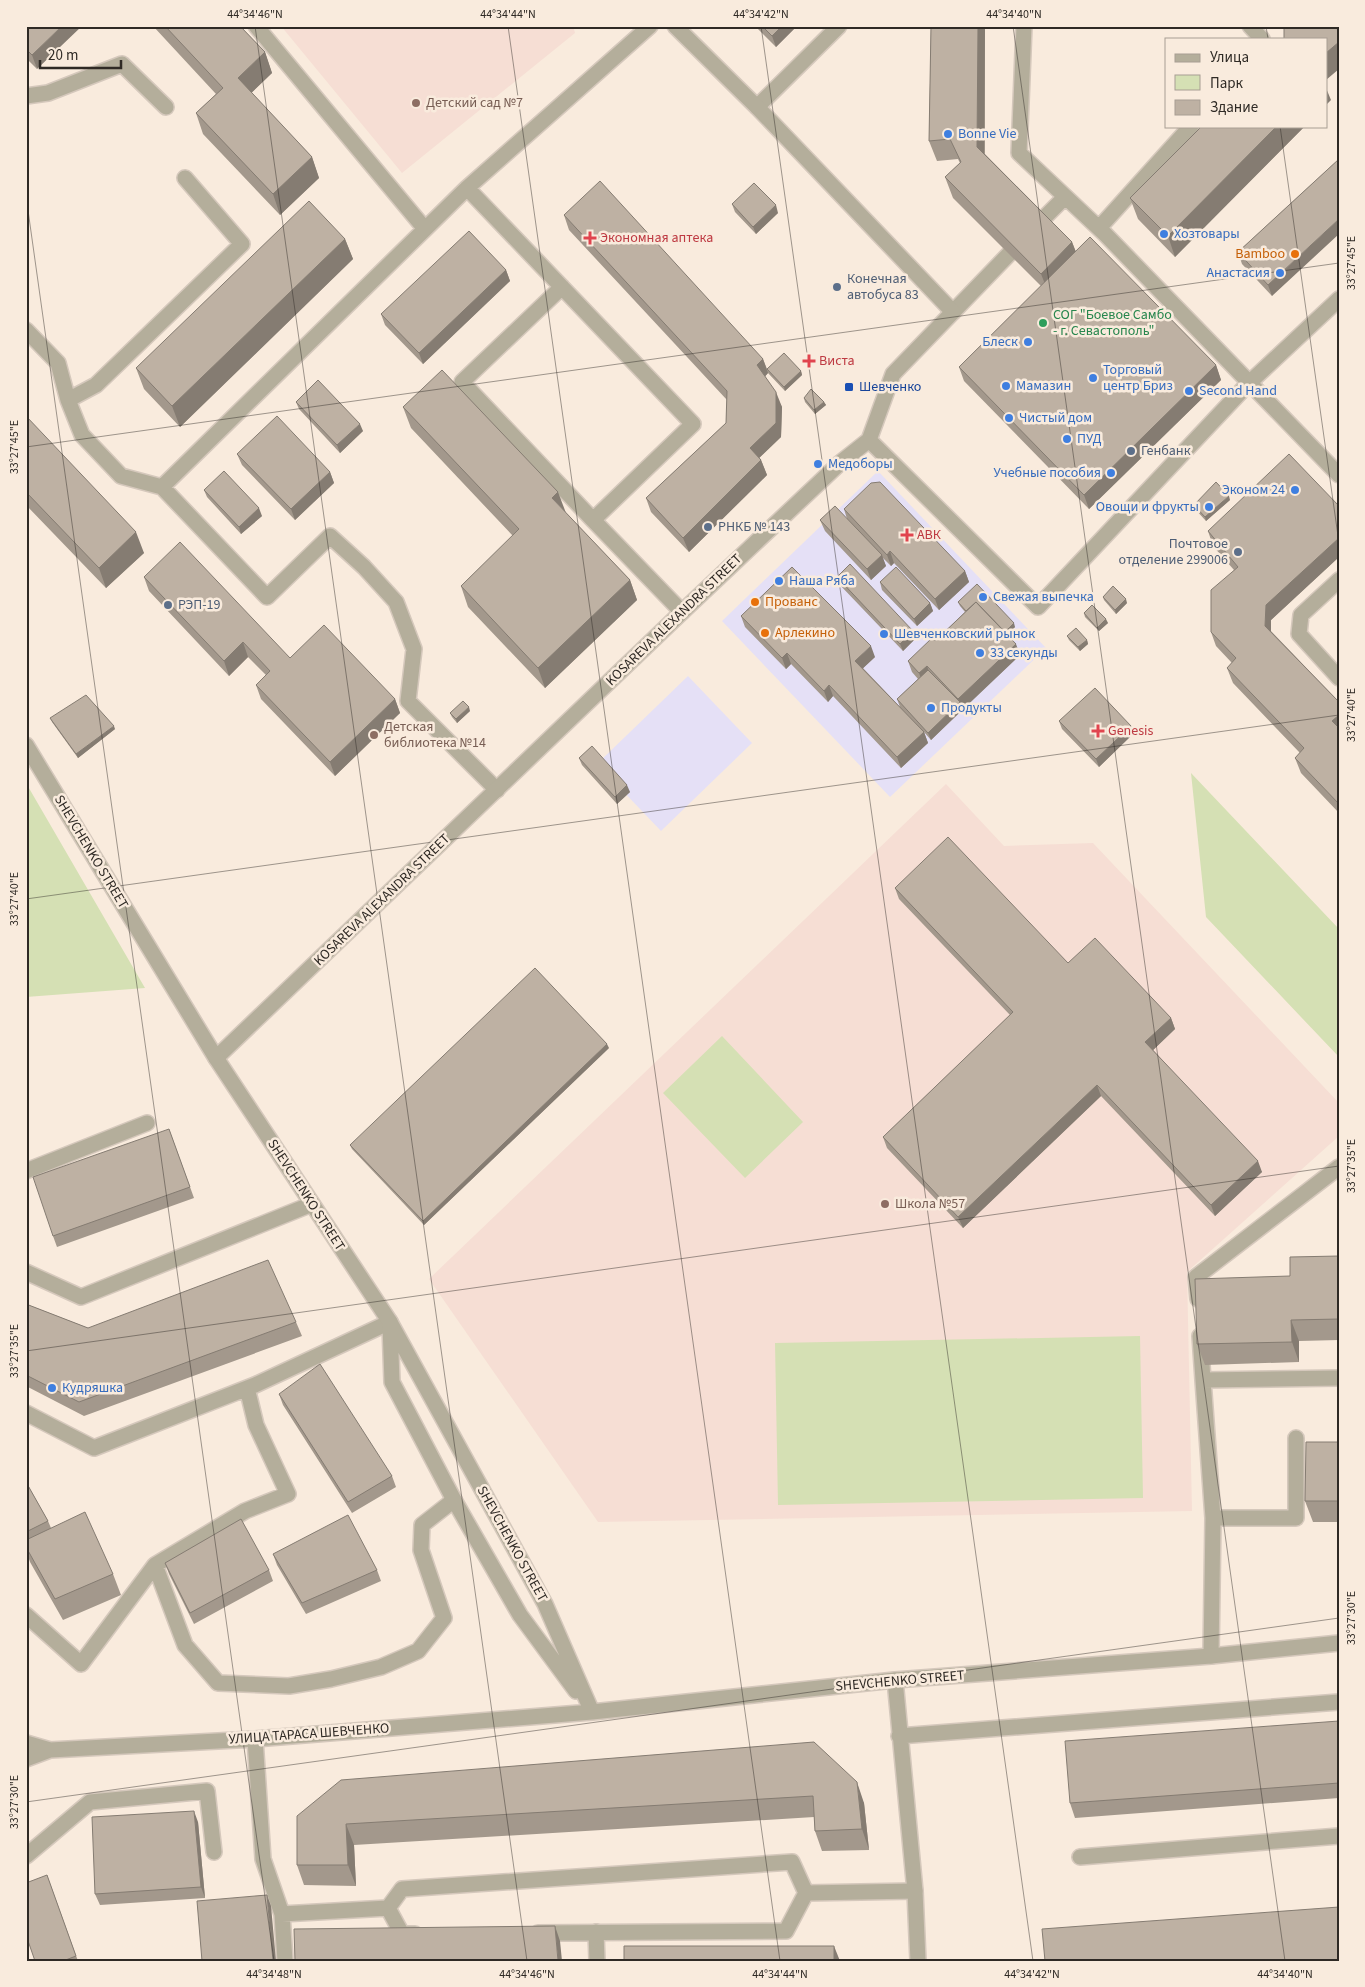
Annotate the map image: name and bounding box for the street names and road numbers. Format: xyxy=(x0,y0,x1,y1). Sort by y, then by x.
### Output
street label: KOSAREVA ALEXANDRA STREET xyxy=(601,549,747,691)
street label: SHEVCHENKO STREET xyxy=(49,791,133,913)
street label: KOSAREVA ALEXANDRA STREET xyxy=(309,829,455,971)
street label: SHEVCHENKO STREET xyxy=(262,1135,350,1255)
street label: SHEVCHENKO STREET xyxy=(472,1483,552,1606)
street label: SHEVCHENKO STREET xyxy=(835,1665,966,1697)
street label: УЛИЦА ТАРАСА ШЕВЧЕНКО xyxy=(228,1718,390,1750)

